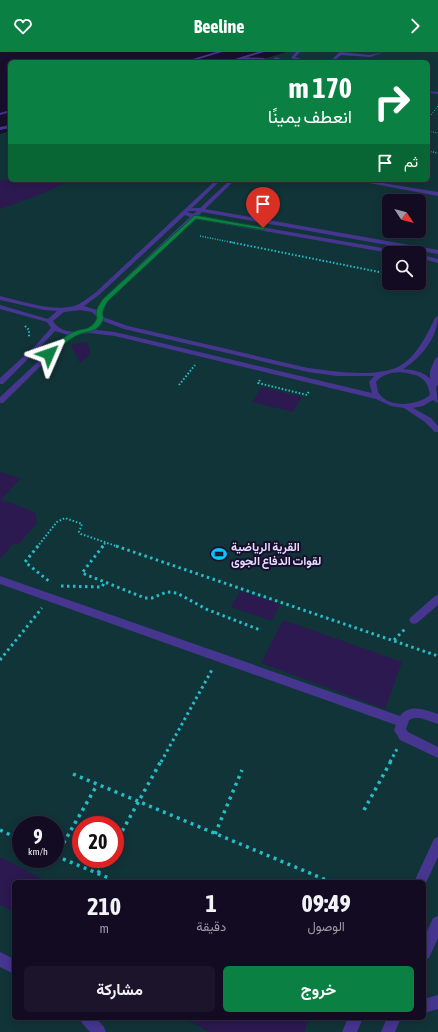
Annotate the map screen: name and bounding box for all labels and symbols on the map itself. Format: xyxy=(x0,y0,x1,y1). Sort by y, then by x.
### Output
pin xyxy=(246,187,280,228)
north arrow xyxy=(382,194,426,238)
position arrow xyxy=(28,333,70,375)
place label: القرية الرياضية لقوات الدفاع الجوى xyxy=(231,540,321,569)
sports icon: القرية الرياضية لقوات الدفاع الجوى xyxy=(210,545,228,563)
speed limit sign: 20 xyxy=(72,816,124,868)

